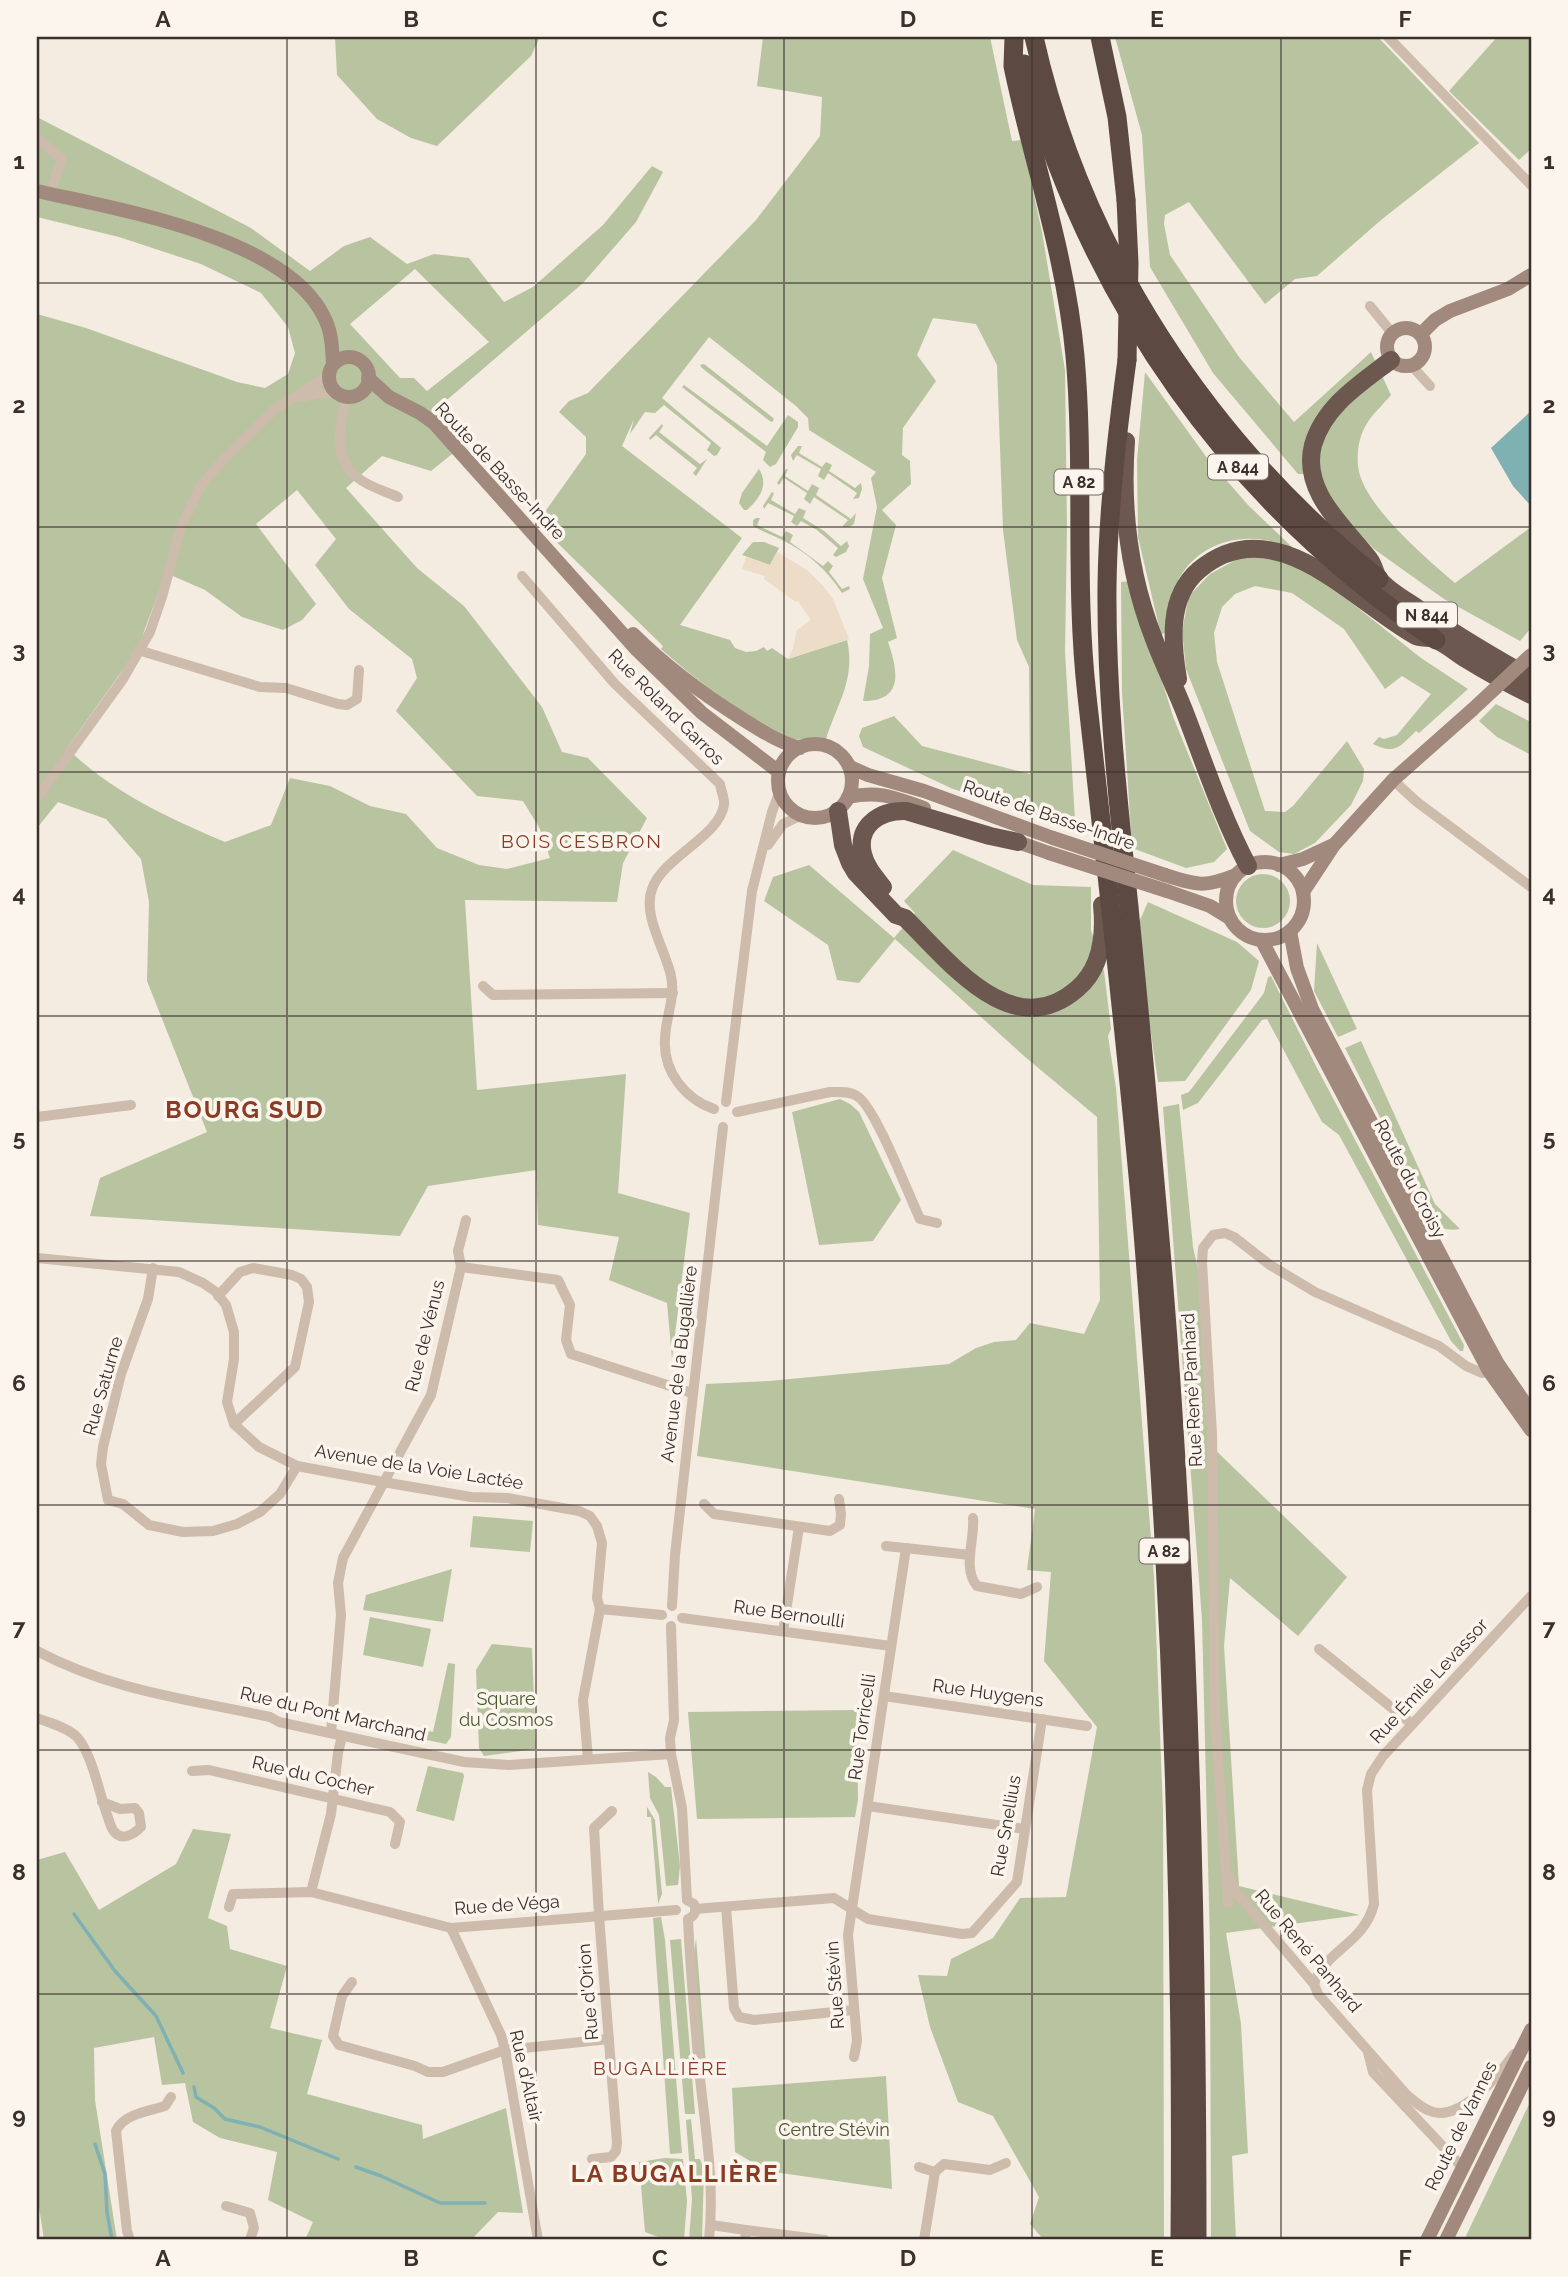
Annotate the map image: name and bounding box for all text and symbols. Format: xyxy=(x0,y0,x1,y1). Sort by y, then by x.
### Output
text: A xyxy=(155,5,171,32)
text: B xyxy=(403,5,419,32)
text: C xyxy=(652,5,668,32)
text: D xyxy=(900,5,916,32)
text: E xyxy=(1150,5,1164,32)
text: F xyxy=(1398,5,1412,32)
text: 1 xyxy=(13,147,25,174)
text: 1 xyxy=(1543,147,1555,174)
text: 2 xyxy=(13,391,25,418)
text: 2 xyxy=(1543,391,1555,418)
street label: Route de Basse-Indre xyxy=(431,398,570,544)
road number: A 844 xyxy=(1208,454,1268,480)
road number: A 82 xyxy=(1054,470,1104,495)
road number: N 844 xyxy=(1397,602,1457,628)
text: 3 xyxy=(13,636,25,663)
text: 3 xyxy=(1543,636,1555,663)
street label: Rue Roland Garros xyxy=(604,644,729,769)
street label: Route de Basse-Indre xyxy=(960,775,1138,854)
district label: BOIS CESBRON xyxy=(501,830,663,852)
text: 4 xyxy=(12,880,26,907)
text: 4 xyxy=(1542,880,1556,907)
district label: BOURG SUD xyxy=(165,1095,325,1124)
street label: Route du Croisy xyxy=(1370,1116,1451,1242)
text: 5 xyxy=(13,1124,26,1151)
text: 5 xyxy=(1543,1124,1556,1151)
street label: Avenue de la Bugallière xyxy=(656,1264,701,1463)
street label: Rue de Vénus xyxy=(400,1277,449,1394)
street label: Rue René Panhard xyxy=(1177,1313,1206,1468)
street label: Rue Saturne xyxy=(78,1333,127,1438)
text: 6 xyxy=(12,1369,26,1396)
text: 6 xyxy=(1542,1369,1556,1396)
street label: Avenue de la Voie Lactée xyxy=(313,1440,525,1493)
road number: A 82 xyxy=(1140,1539,1188,1564)
street label: Rue Bernoulli xyxy=(732,1595,846,1632)
text: 7 xyxy=(13,1613,26,1640)
street label: Rue Émile Levassor xyxy=(1365,1613,1492,1747)
text: 7 xyxy=(1543,1613,1556,1640)
street label: Rue Torricelli xyxy=(844,1672,879,1781)
street label: Rue Huygens xyxy=(931,1674,1045,1711)
street label: Rue du Pont Marchand xyxy=(238,1682,428,1745)
park label: Square du Cosmos xyxy=(459,1688,553,1730)
street label: Rue du Cocher xyxy=(250,1751,377,1800)
street label: Rue Snellius xyxy=(986,1773,1025,1878)
text: 8 xyxy=(12,1858,26,1885)
text: 8 xyxy=(1542,1858,1556,1885)
street label: Rue René Panhard xyxy=(1251,1885,1366,2016)
street label: Rue de Véga xyxy=(453,1890,560,1919)
street label: Rue Stévin xyxy=(821,1940,848,2030)
street label: Rue d'Orion xyxy=(573,1943,602,2041)
street label: Rue d'Altair xyxy=(506,2028,547,2125)
district label: BUGALLIÈRE xyxy=(593,2057,729,2079)
street label: Route de Vannes xyxy=(1420,2058,1501,2194)
text: 9 xyxy=(12,2102,26,2129)
text: 9 xyxy=(1542,2102,1556,2129)
park label: Centre Stévin xyxy=(778,2119,890,2140)
district label: LA BUGALLIÈRE xyxy=(571,2159,779,2188)
text: A xyxy=(155,2244,171,2271)
text: B xyxy=(403,2244,419,2271)
text: C xyxy=(652,2244,668,2271)
text: D xyxy=(900,2244,916,2271)
text: E xyxy=(1150,2244,1164,2271)
text: F xyxy=(1398,2244,1412,2271)

